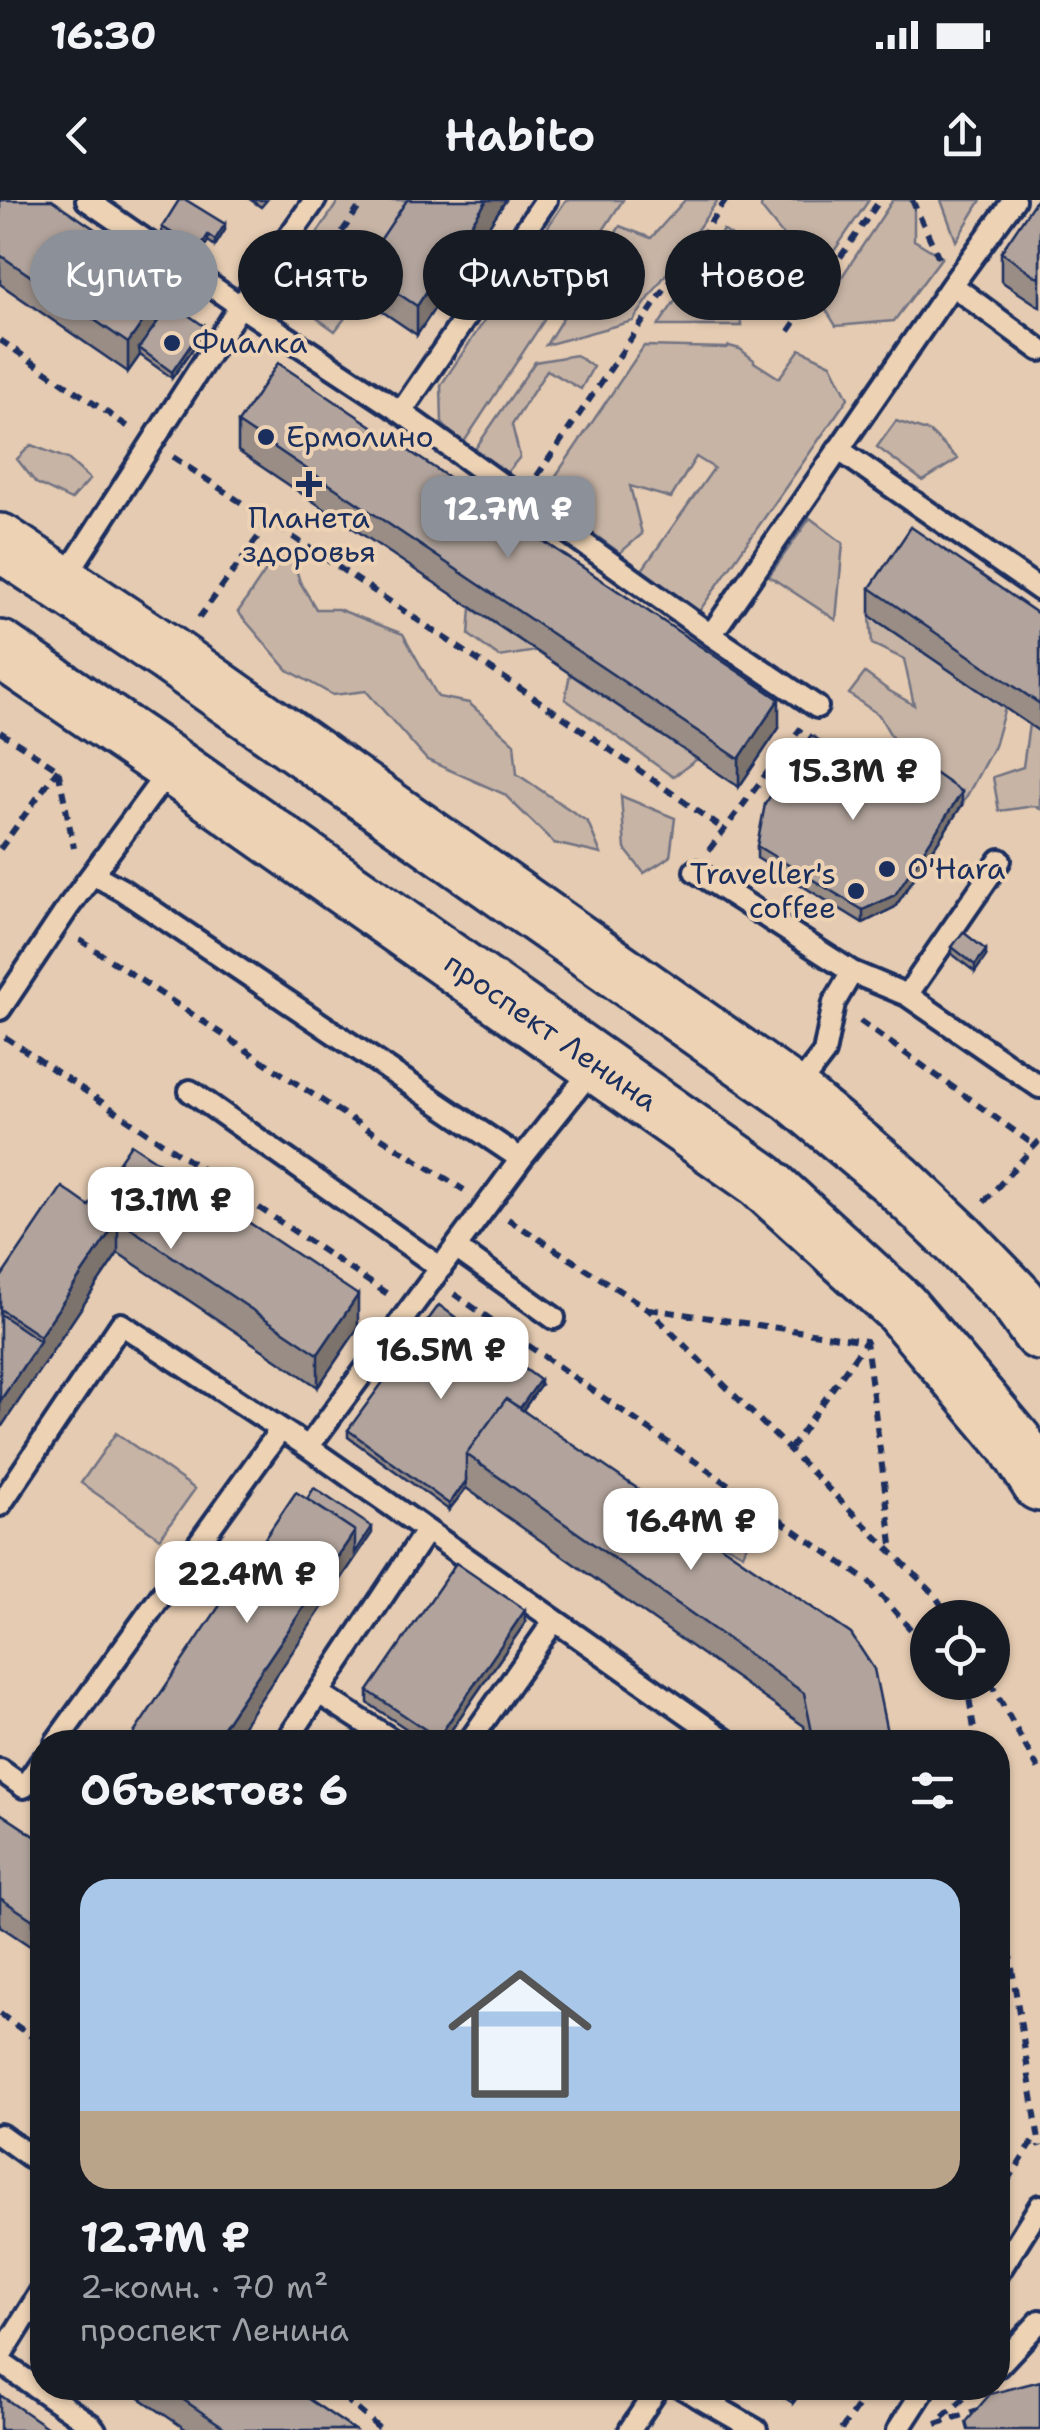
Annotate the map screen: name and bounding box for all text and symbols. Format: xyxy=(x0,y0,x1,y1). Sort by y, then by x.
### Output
text: 16:30 xyxy=(50,10,157,61)
text: Habito xyxy=(444,105,596,165)
icon: back xyxy=(50,108,105,163)
icon: share xyxy=(935,108,990,163)
chip: Купить xyxy=(30,230,218,320)
chip: Снять xyxy=(238,230,403,320)
chip: Фильтры xyxy=(423,230,645,320)
chip: Новое xyxy=(665,230,841,320)
place label: Фиалка xyxy=(192,322,308,363)
marker: Фиалка xyxy=(161,332,183,354)
place label: Ермолино xyxy=(286,416,434,457)
marker: Ермолино xyxy=(255,426,277,448)
marker: Планета здоровья xyxy=(298,473,320,495)
pin: 12.7M ₽ xyxy=(416,476,600,561)
text: 12.7M ₽ xyxy=(443,487,573,530)
place label: Планета здоровья xyxy=(242,497,376,572)
pin: 15.3M ₽ xyxy=(761,738,945,823)
text: 15.3M ₽ xyxy=(788,749,918,792)
place label: O'Hara xyxy=(907,848,1006,889)
place label: Traveller's coffee xyxy=(690,853,836,928)
marker: O'Hara xyxy=(876,858,898,880)
marker: Traveller's coffee xyxy=(845,880,867,902)
street label: проспект Ленина xyxy=(436,942,667,1121)
pin: 13.1M ₽ xyxy=(79,1167,263,1252)
text: 13.1M ₽ xyxy=(110,1178,232,1221)
pin: 16.5M ₽ xyxy=(349,1317,533,1402)
text: 16.5M ₽ xyxy=(376,1328,506,1371)
pin: 16.4M ₽ xyxy=(599,1488,783,1573)
text: 16.4M ₽ xyxy=(625,1499,757,1542)
pin: 22.4M ₽ xyxy=(155,1541,339,1626)
text: 22.4M ₽ xyxy=(177,1552,317,1595)
map controls xyxy=(910,1600,1010,1700)
button: locate xyxy=(910,1600,1010,1700)
text: Объектов: 6 xyxy=(80,1762,348,1818)
icon: filters xyxy=(905,1763,960,1818)
icon: home xyxy=(430,1944,610,2124)
text: 12.7M ₽ xyxy=(80,2209,250,2265)
text: 2-комн. · 70 m² xyxy=(80,2265,328,2308)
text: проспект Ленина xyxy=(80,2308,349,2351)

